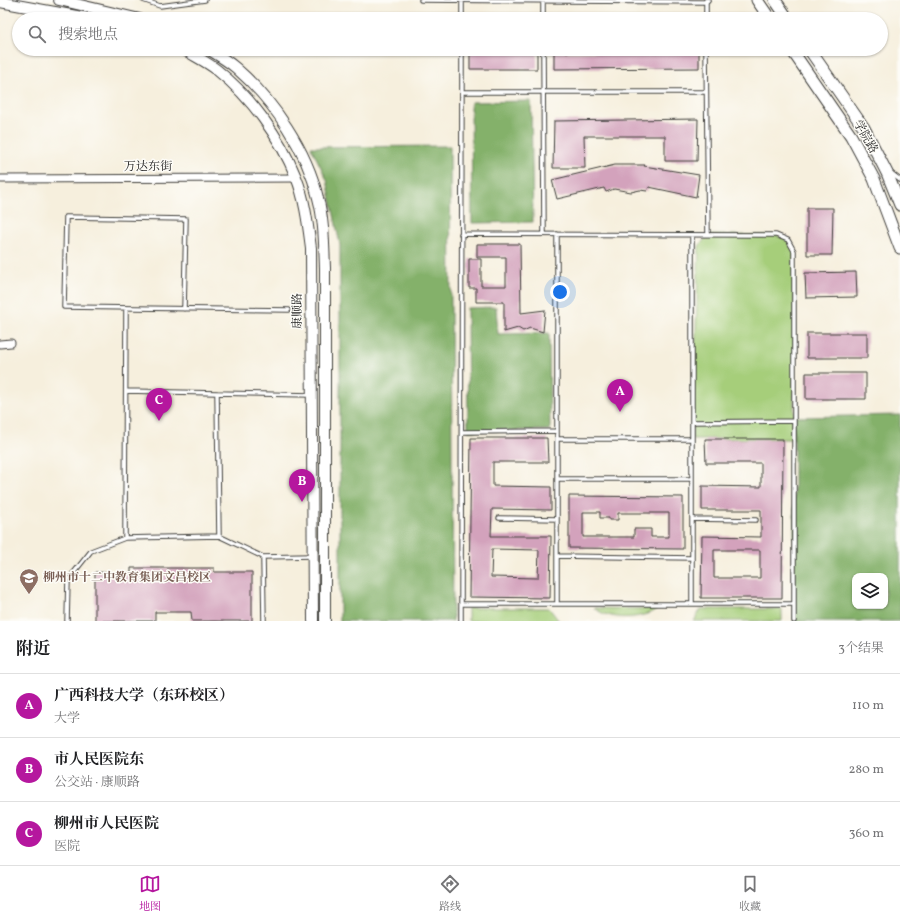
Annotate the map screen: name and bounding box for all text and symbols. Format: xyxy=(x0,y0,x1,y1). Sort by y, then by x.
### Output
search box xyxy=(12,12,888,56)
icon: search xyxy=(26,23,48,45)
text: 搜索地点 xyxy=(58,25,118,46)
street label: 学院路 xyxy=(849,117,881,157)
street label: 万达东街 xyxy=(124,159,173,175)
your location xyxy=(550,282,570,302)
street label: 康顺路 xyxy=(290,293,306,329)
pin: A xyxy=(607,379,633,412)
pin: C xyxy=(146,388,172,421)
pin: B xyxy=(289,469,315,502)
school or university icon: 柳州市十二中教育集团文昌校区 xyxy=(18,567,40,595)
place label: 柳州市十二中教育集团文昌校区 xyxy=(43,570,211,586)
map controls xyxy=(852,573,888,609)
button: layers xyxy=(852,573,888,609)
text: 附近 xyxy=(16,638,50,661)
text: 3个结果 xyxy=(838,640,884,658)
text: 广西科技大学（东环校区） xyxy=(54,686,234,707)
text: A xyxy=(24,697,34,715)
text: 110 m xyxy=(852,697,884,715)
text: 大学 xyxy=(54,710,80,728)
text: 市人民医院东 xyxy=(54,750,144,771)
text: B xyxy=(25,761,33,779)
text: 280 m xyxy=(848,761,884,779)
text: 公交站 · 康顺路 xyxy=(54,774,140,792)
text: 柳州市人民医院 xyxy=(54,814,159,835)
text: C xyxy=(25,825,33,843)
text: 360 m xyxy=(849,825,884,843)
text: 医院 xyxy=(54,838,80,856)
tab: 地图 xyxy=(139,873,161,915)
tab: 路线 xyxy=(439,873,461,915)
tab: 收藏 xyxy=(739,873,761,915)

